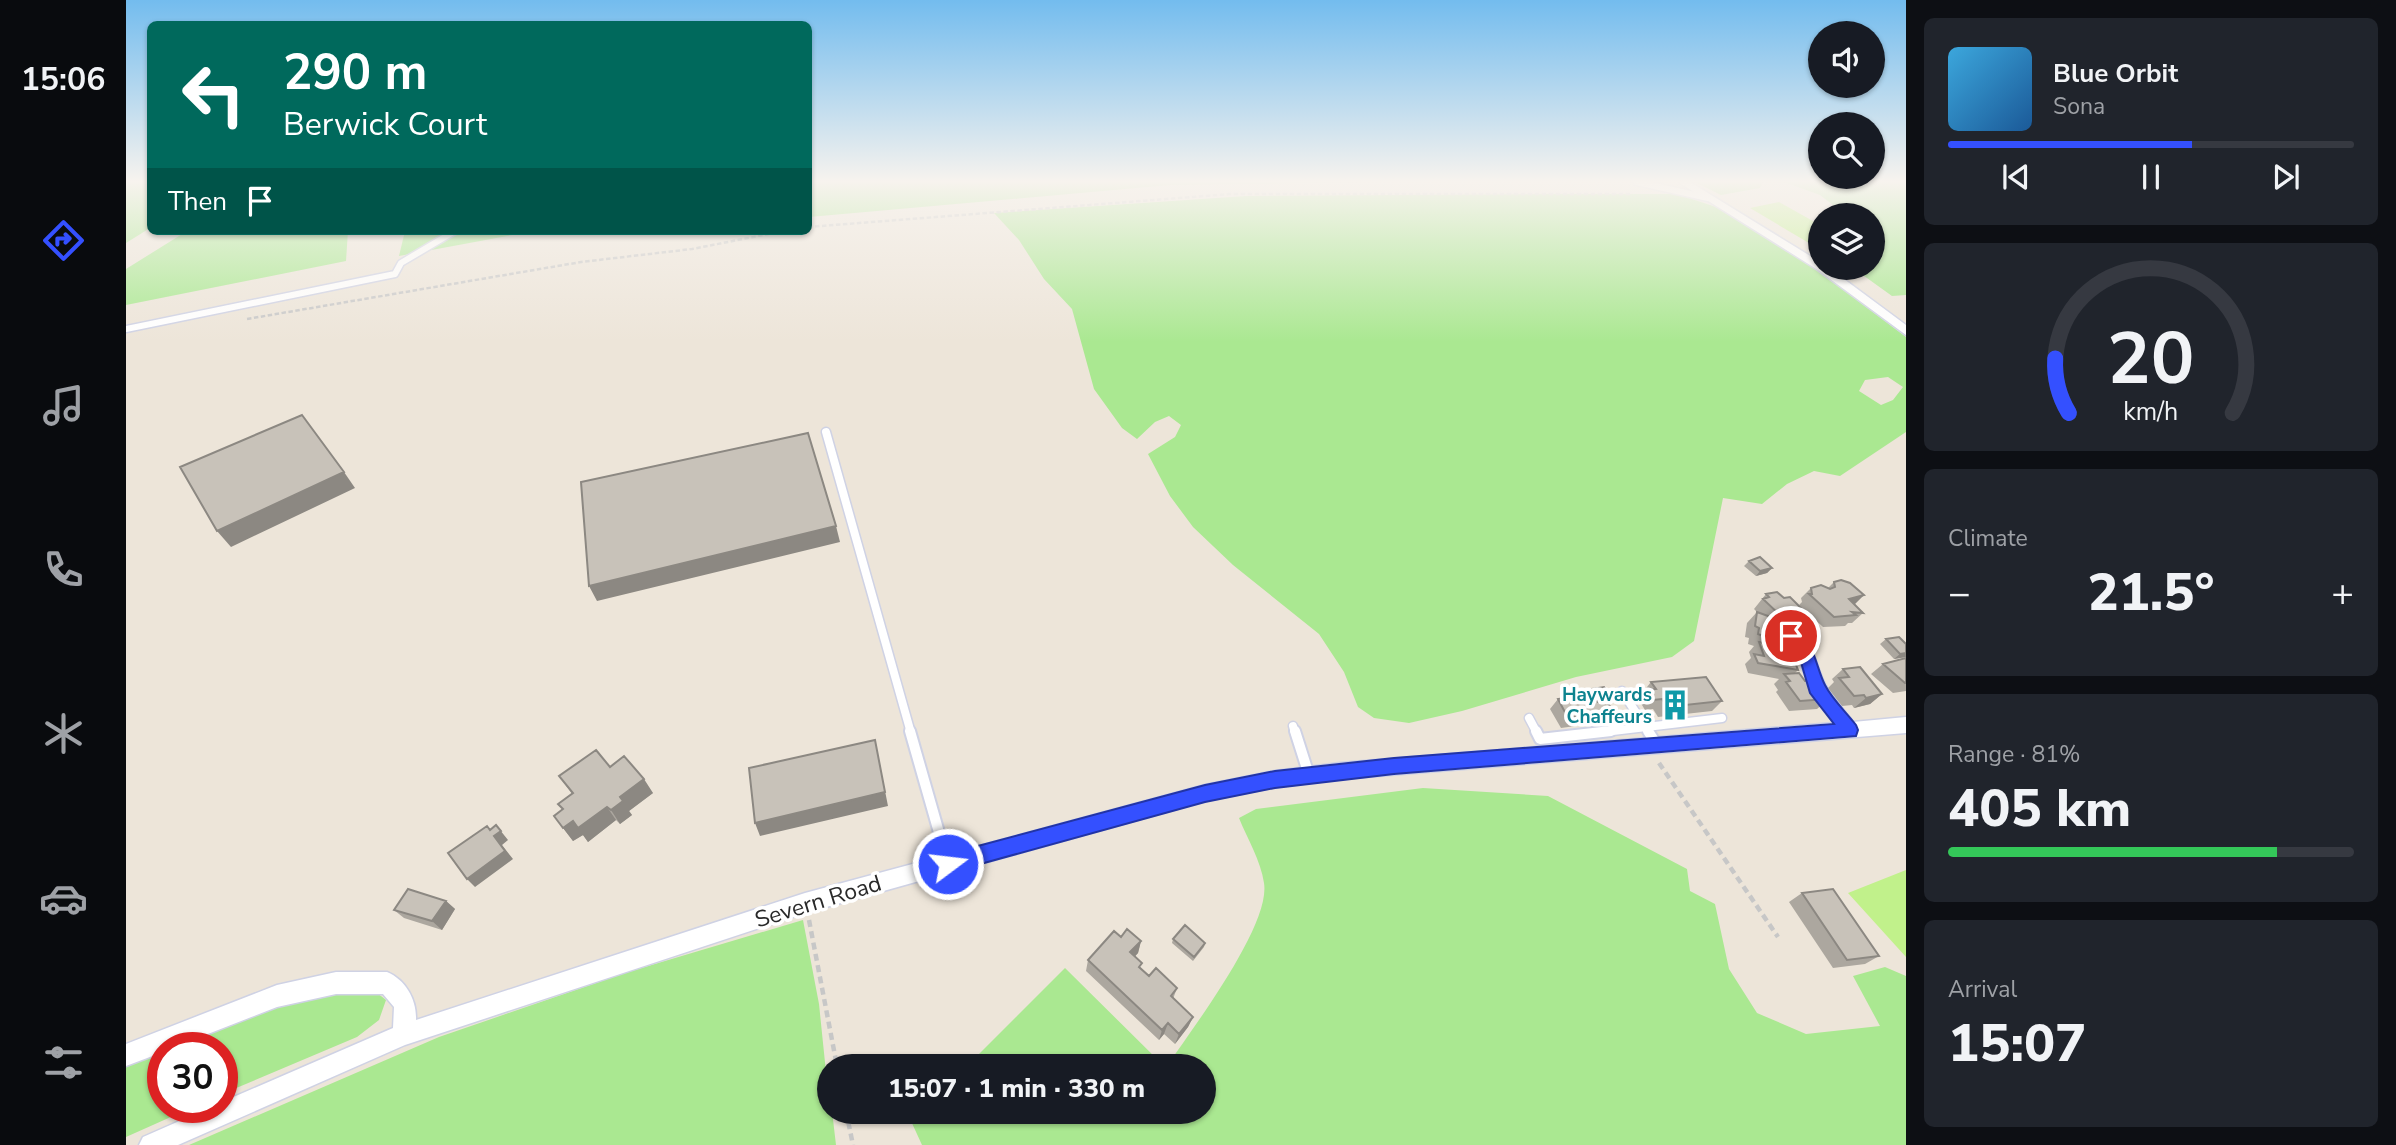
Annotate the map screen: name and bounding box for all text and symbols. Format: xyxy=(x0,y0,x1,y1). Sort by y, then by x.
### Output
map controls xyxy=(1808,21,1885,280)
button: sound xyxy=(1808,21,1885,98)
text: 290 m xyxy=(283,39,427,106)
icon: left xyxy=(168,49,259,140)
text: Blue Orbit xyxy=(2053,56,2178,91)
text: 15:06 xyxy=(21,58,105,101)
text: Sona xyxy=(2053,91,2105,122)
text: Berwick Court xyxy=(283,103,487,146)
button: search xyxy=(1808,112,1885,189)
icon: previous xyxy=(1997,158,2035,196)
icon: pause xyxy=(2132,158,2170,196)
icon: next xyxy=(2267,158,2305,196)
icon: arrive xyxy=(241,182,279,220)
text: Then xyxy=(168,184,227,219)
button: layers xyxy=(1808,203,1885,280)
icon: directions xyxy=(39,216,88,265)
text: 20 xyxy=(2107,310,2195,410)
icon: music xyxy=(39,381,88,430)
text: km/h xyxy=(2123,395,2179,429)
text: Climate xyxy=(1948,523,2028,554)
icon: phone xyxy=(39,545,88,594)
text: 21.5° xyxy=(2087,557,2215,628)
text: − xyxy=(1948,568,1971,619)
text: + xyxy=(2331,568,2354,619)
pin xyxy=(1761,606,1821,666)
icon: arrive xyxy=(1772,617,1810,655)
place label: Haywards Chaffeurs xyxy=(1562,682,1652,730)
building icon: Haywards Chaffeurs xyxy=(1658,688,1692,722)
icon: climate xyxy=(39,709,88,758)
text: Range · 81% xyxy=(1948,739,2080,770)
text: 405 km xyxy=(1948,773,2131,844)
position arrow xyxy=(911,827,985,901)
street label: Severn Road xyxy=(751,868,885,935)
icon: car xyxy=(39,874,88,923)
text: Arrival xyxy=(1948,974,2017,1005)
text: 15:07 xyxy=(1948,1008,2086,1079)
speed limit sign: 30 xyxy=(147,1032,238,1123)
icon: filters xyxy=(39,1038,88,1087)
text: 15:07 · 1 min · 330 m xyxy=(888,1071,1145,1106)

